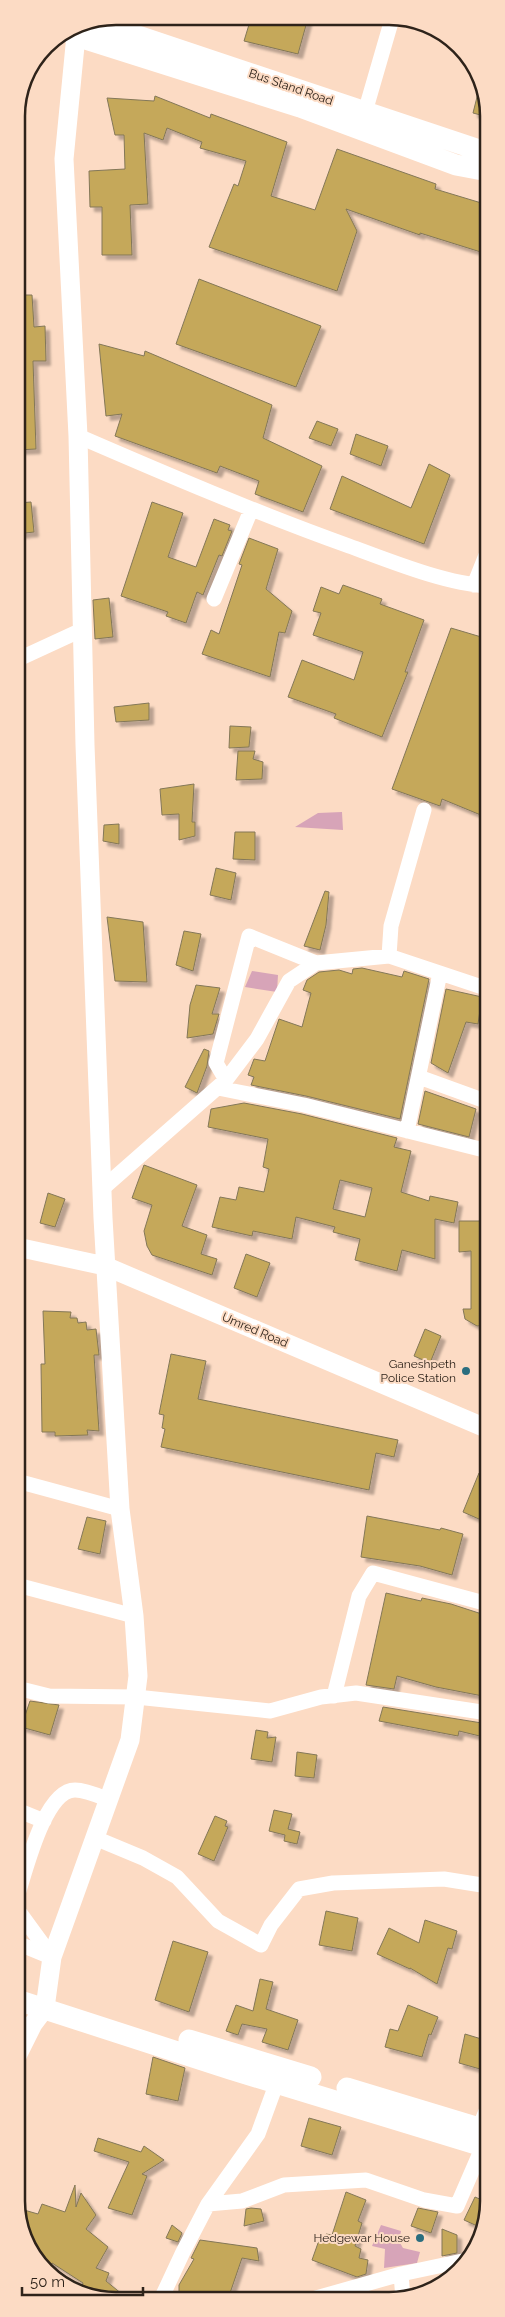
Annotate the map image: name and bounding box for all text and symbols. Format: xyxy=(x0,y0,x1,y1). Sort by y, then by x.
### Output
street label: Bus Stand Road xyxy=(247,66,335,108)
street label: Umred Road xyxy=(220,1310,290,1350)
place label: Ganeshpeth Police Station xyxy=(381,1357,456,1385)
marker: Ganeshpeth Police Station xyxy=(460,1365,472,1377)
place label: Hedgewar House xyxy=(313,2231,410,2245)
marker: Hedgewar House xyxy=(414,2232,426,2244)
scale bar xyxy=(22,2264,144,2296)
text: 50 m xyxy=(30,2273,65,2291)

